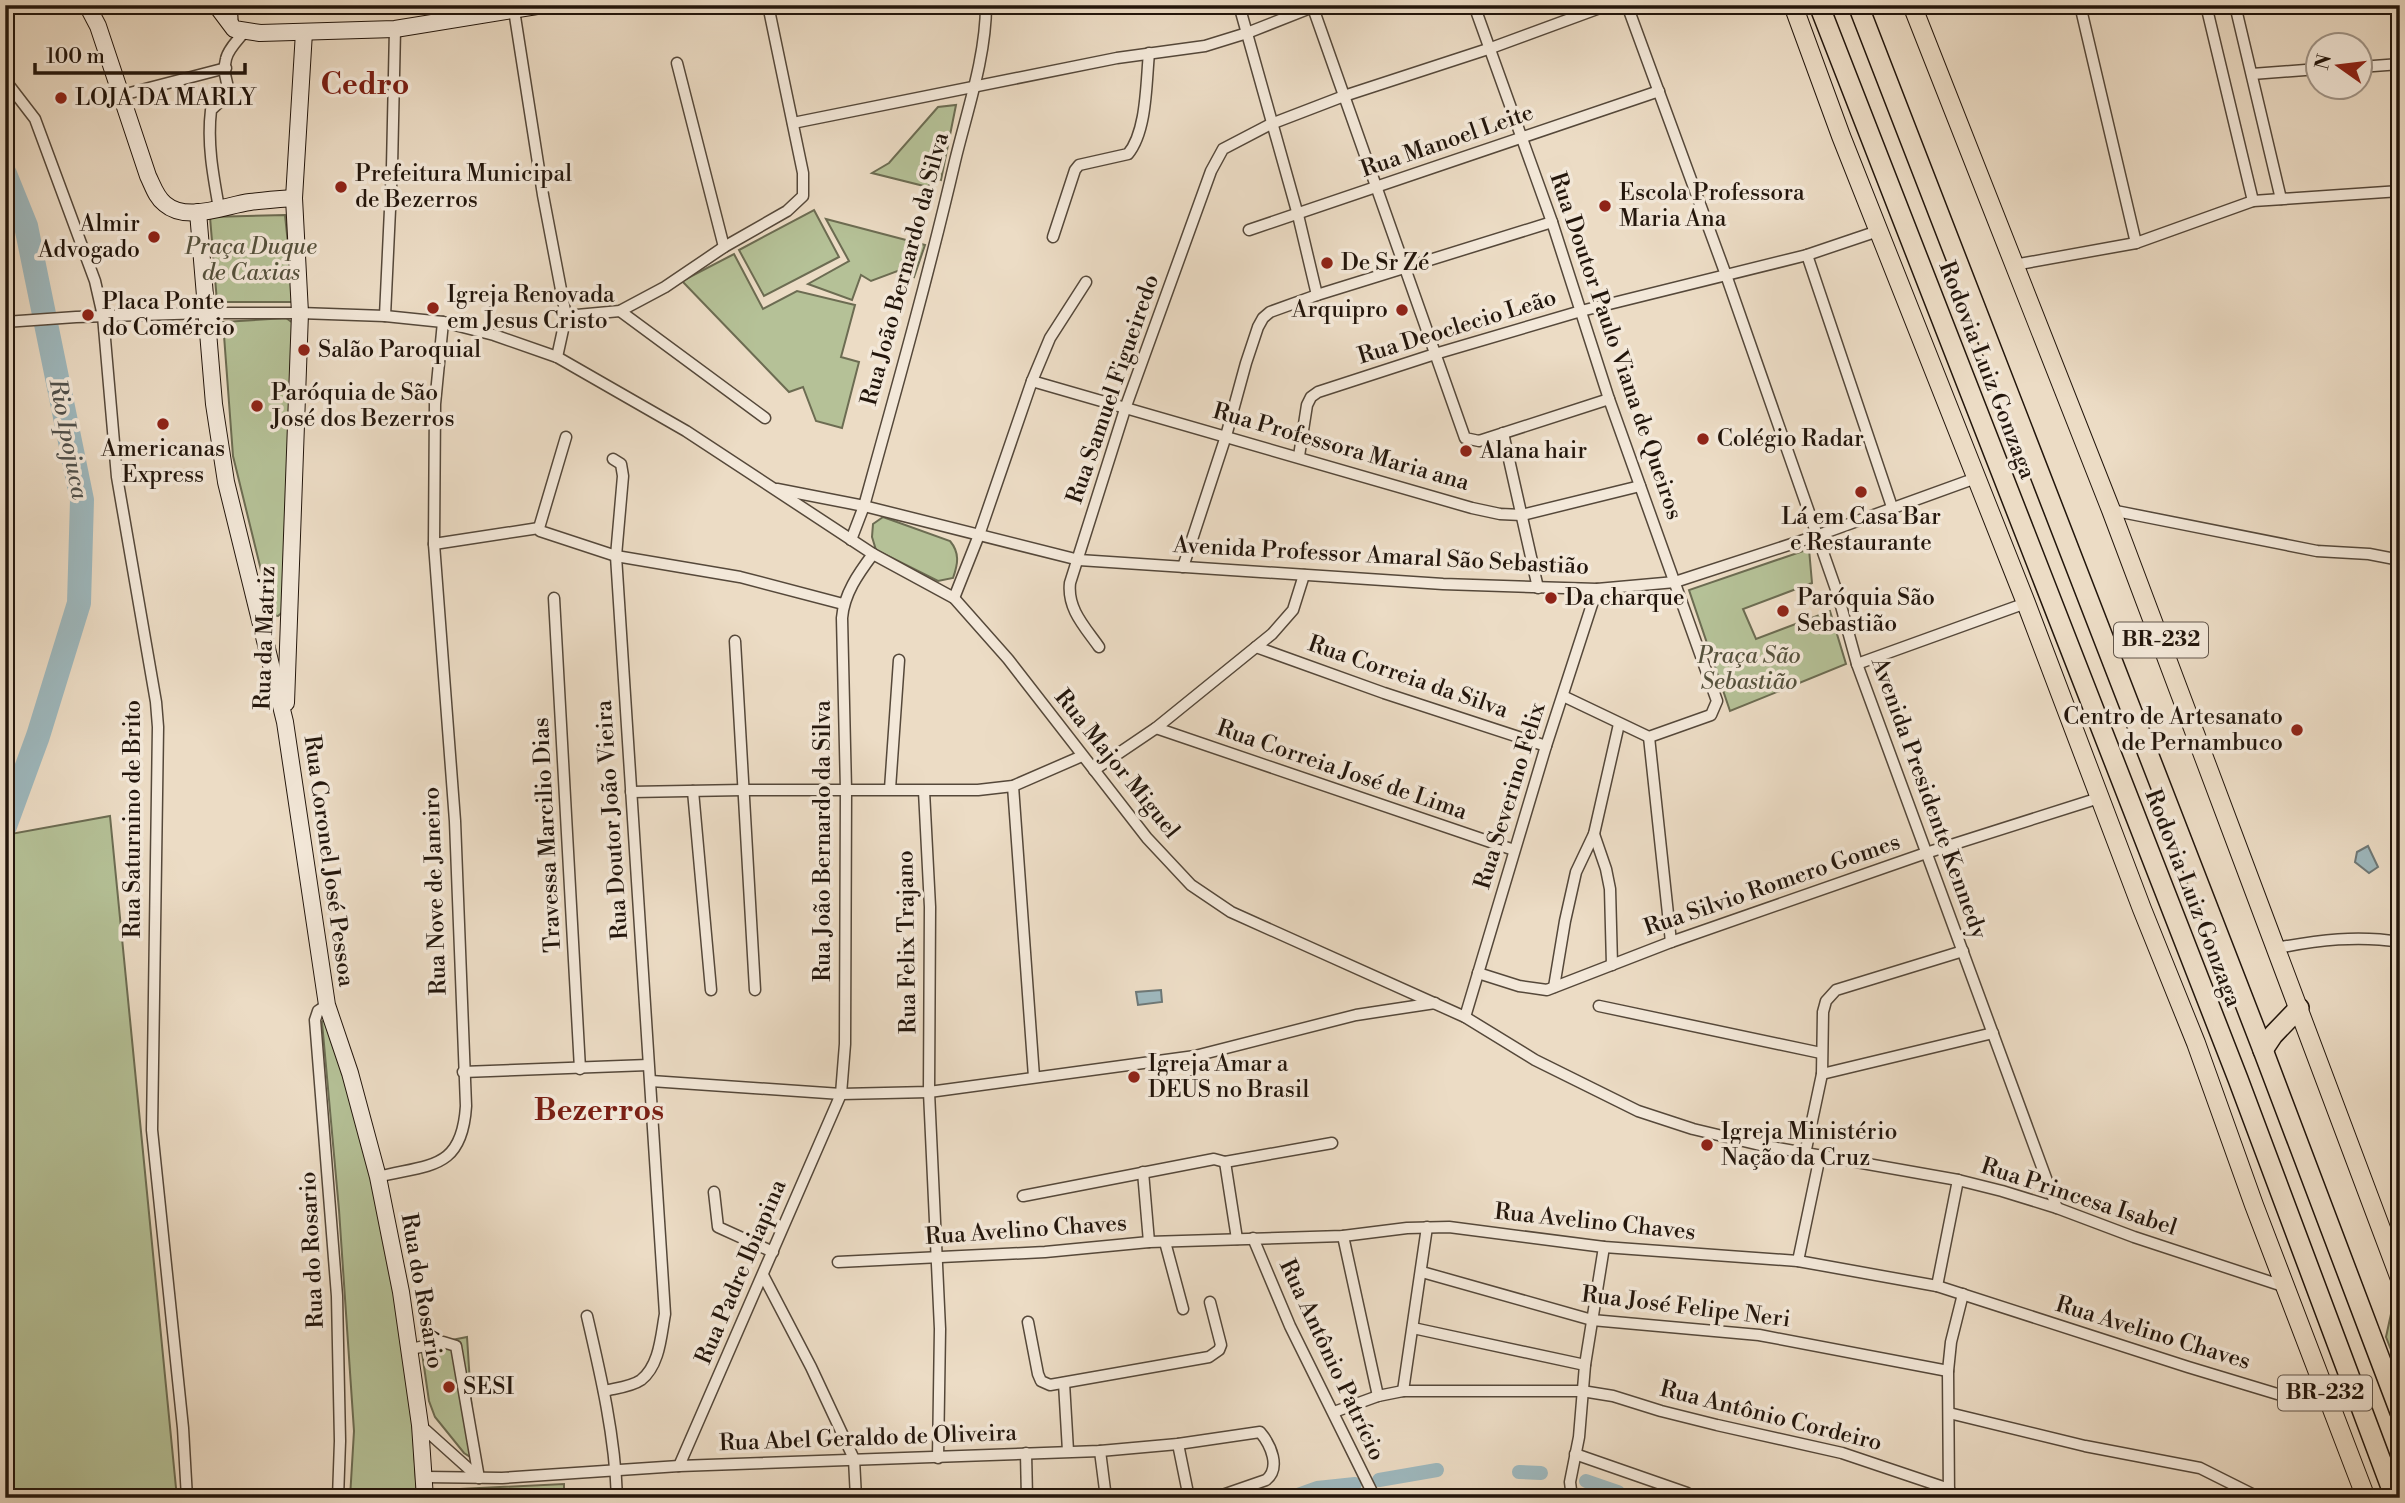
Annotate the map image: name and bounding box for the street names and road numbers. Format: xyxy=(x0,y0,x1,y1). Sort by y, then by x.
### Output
street label: Rua Manoel Leite xyxy=(1357,98,1537,184)
street label: Rua João Bernardo da Silva xyxy=(855,129,955,409)
street label: Rua Doutor Paulo Viana de Queiros xyxy=(1543,169,1689,523)
street label: Rodovia Luiz Gonzaga xyxy=(1933,257,2042,483)
street label: Rua Samuel Figueiredo xyxy=(1061,271,1165,507)
street label: Rua Deoclecio Leão xyxy=(1354,284,1560,370)
street label: Rua Professora Maria ana xyxy=(1210,397,1473,497)
street label: Avenida Professor Amaral São Sebastião xyxy=(1171,531,1590,581)
street label: Rua da Matriz xyxy=(248,566,282,710)
road number: BR-232 xyxy=(2114,622,2208,658)
street label: Rua Correia da Silva xyxy=(1304,630,1512,725)
street label: Avenida Presidente Kennedy xyxy=(1865,653,1993,943)
street label: Rua Major Miguel xyxy=(1048,684,1186,844)
street label: Rua Doutor João Vieira xyxy=(590,699,634,941)
street label: Rua Severino Felix xyxy=(1468,699,1552,893)
street label: Rua Saturnino de Brito xyxy=(119,700,147,938)
street label: Rua João Bernardo da Silva xyxy=(809,700,837,982)
street label: Rua Correia José de Lima xyxy=(1213,714,1471,826)
street label: Travessa Marcilio Dias xyxy=(527,717,567,953)
street label: Rua Coronel José Pessoa xyxy=(298,734,361,989)
street label: Rodovia Luiz Gonzaga xyxy=(2139,785,2248,1011)
street label: Rua Nove de Janeiro xyxy=(417,786,453,996)
street label: Rua Silvio Romero Gomes xyxy=(1640,828,1904,942)
street label: Rua Felix Trajano xyxy=(891,850,923,1034)
street label: Rua Princesa Isabel xyxy=(1977,1152,2181,1242)
street label: Rua do Rosario xyxy=(294,1171,330,1329)
street label: Rua Padre Ibiapina xyxy=(689,1175,793,1369)
street label: Rua Avelino Chaves xyxy=(1493,1198,1697,1246)
street label: Rua Avelino Chaves xyxy=(924,1209,1128,1251)
street label: Rua do Rosário xyxy=(395,1211,449,1371)
street label: Rua Antônio Patrício xyxy=(1273,1255,1391,1465)
street label: Rua José Felipe Neri xyxy=(1580,1280,1792,1334)
street label: Rua Avelino Chaves xyxy=(2052,1290,2254,1376)
street label: Rua Antônio Cordeiro xyxy=(1657,1375,1885,1457)
road number: BR-232 xyxy=(2278,1376,2372,1410)
street label: Rua Abel Geraldo de Oliveira xyxy=(719,1419,1018,1457)

